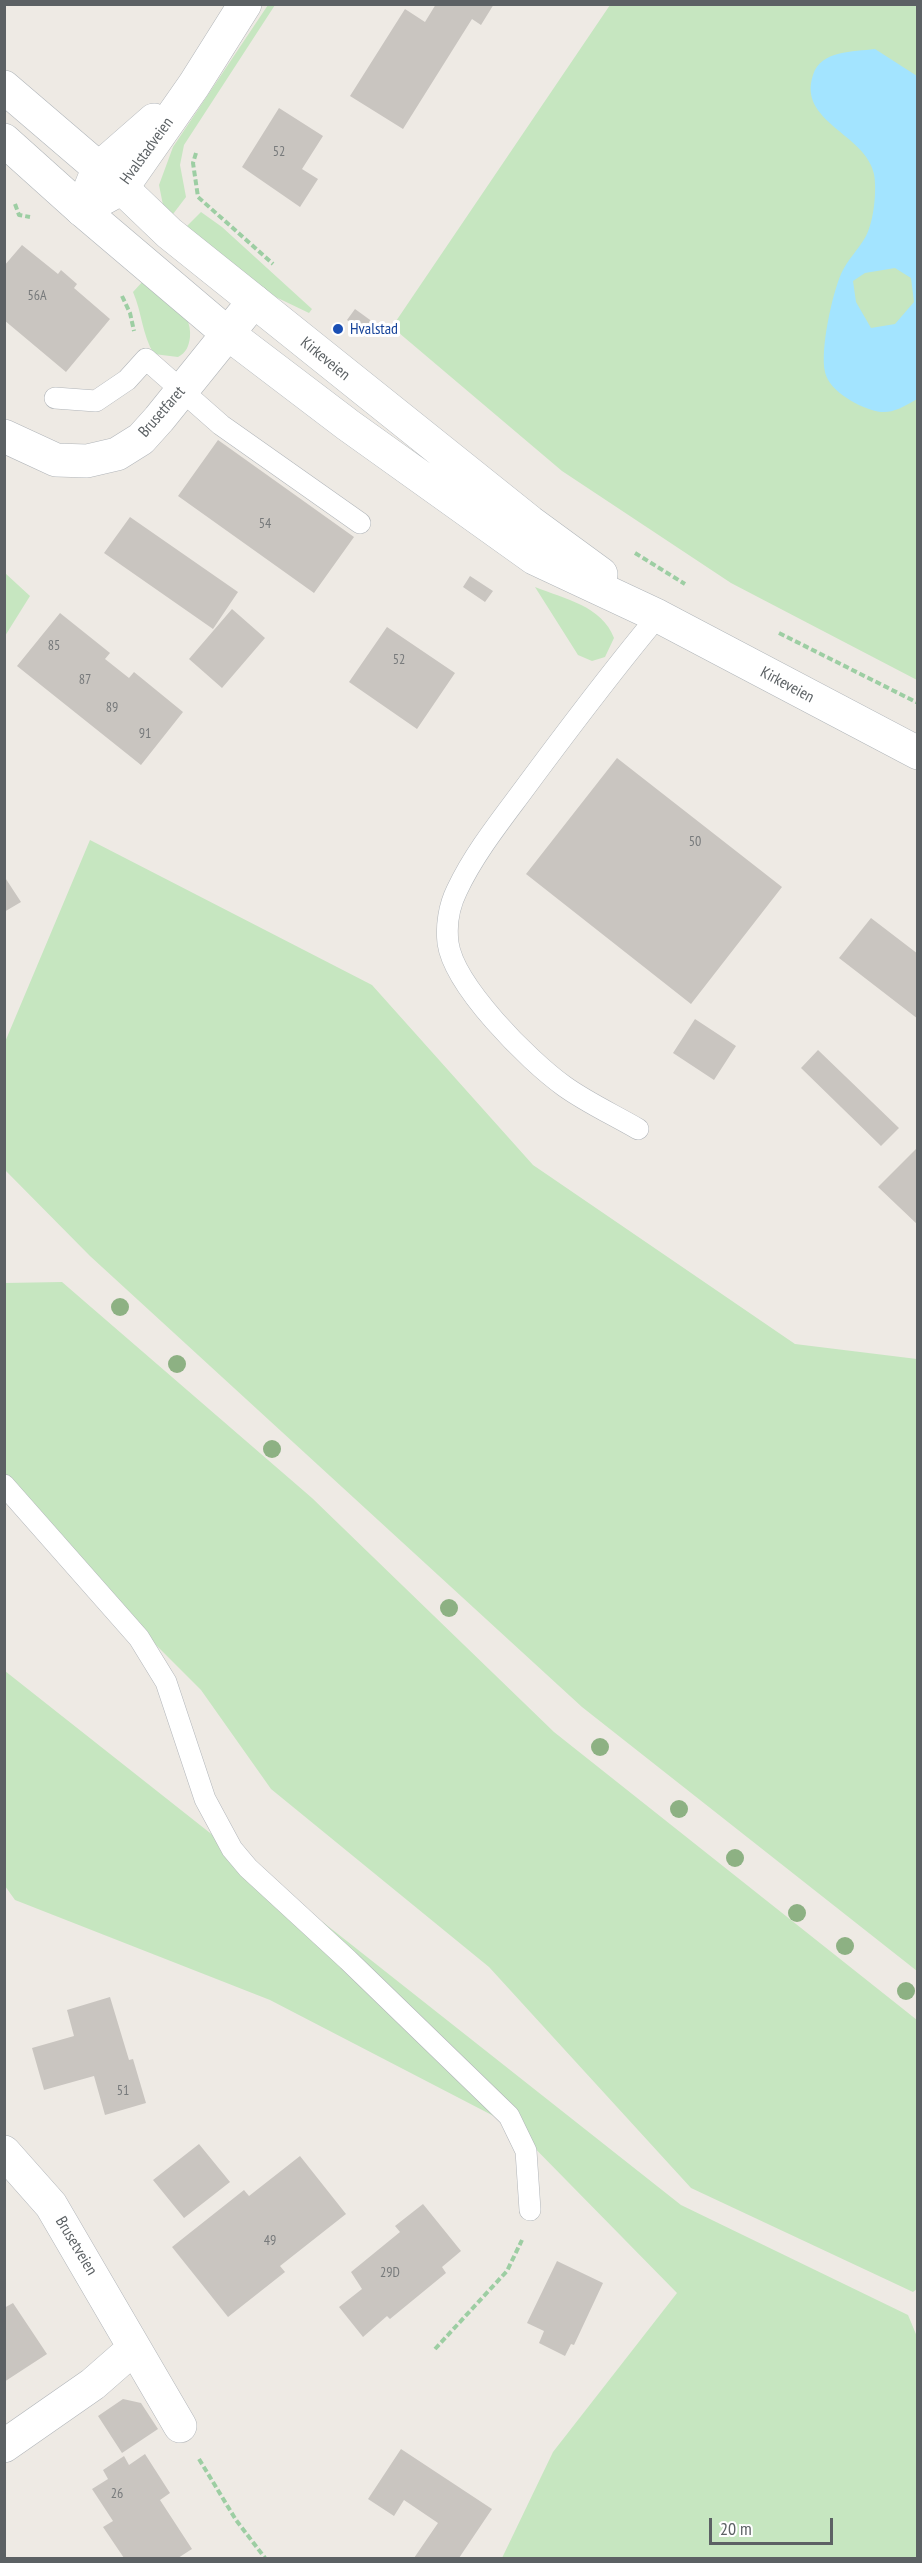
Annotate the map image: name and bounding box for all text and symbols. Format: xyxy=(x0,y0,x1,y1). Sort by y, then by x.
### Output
street label: Hvalstadveien xyxy=(116,114,178,188)
house number: 52 xyxy=(273,144,285,160)
house number: 56A xyxy=(27,288,47,304)
place label: Hvalstad xyxy=(350,319,398,339)
marker: Hvalstad xyxy=(331,322,345,336)
street label: Kirkeveien xyxy=(296,333,354,385)
street label: Brusetfaret xyxy=(135,383,189,441)
house number: 54 xyxy=(259,516,271,532)
house number: 85 xyxy=(48,638,60,654)
house number: 52 xyxy=(393,652,405,668)
street label: Kirkeveien xyxy=(757,663,817,707)
house number: 87 xyxy=(79,672,91,688)
house number: 89 xyxy=(106,700,118,716)
house number: 91 xyxy=(139,726,151,742)
house number: 50 xyxy=(689,834,701,850)
house number: 51 xyxy=(117,2083,129,2099)
street label: Brusetveien xyxy=(51,2213,101,2279)
house number: 49 xyxy=(264,2233,276,2249)
house number: 29D xyxy=(380,2265,400,2281)
house number: 26 xyxy=(111,2486,123,2502)
scale bar xyxy=(712,2506,836,2544)
text: 20 m xyxy=(720,2517,752,2540)

